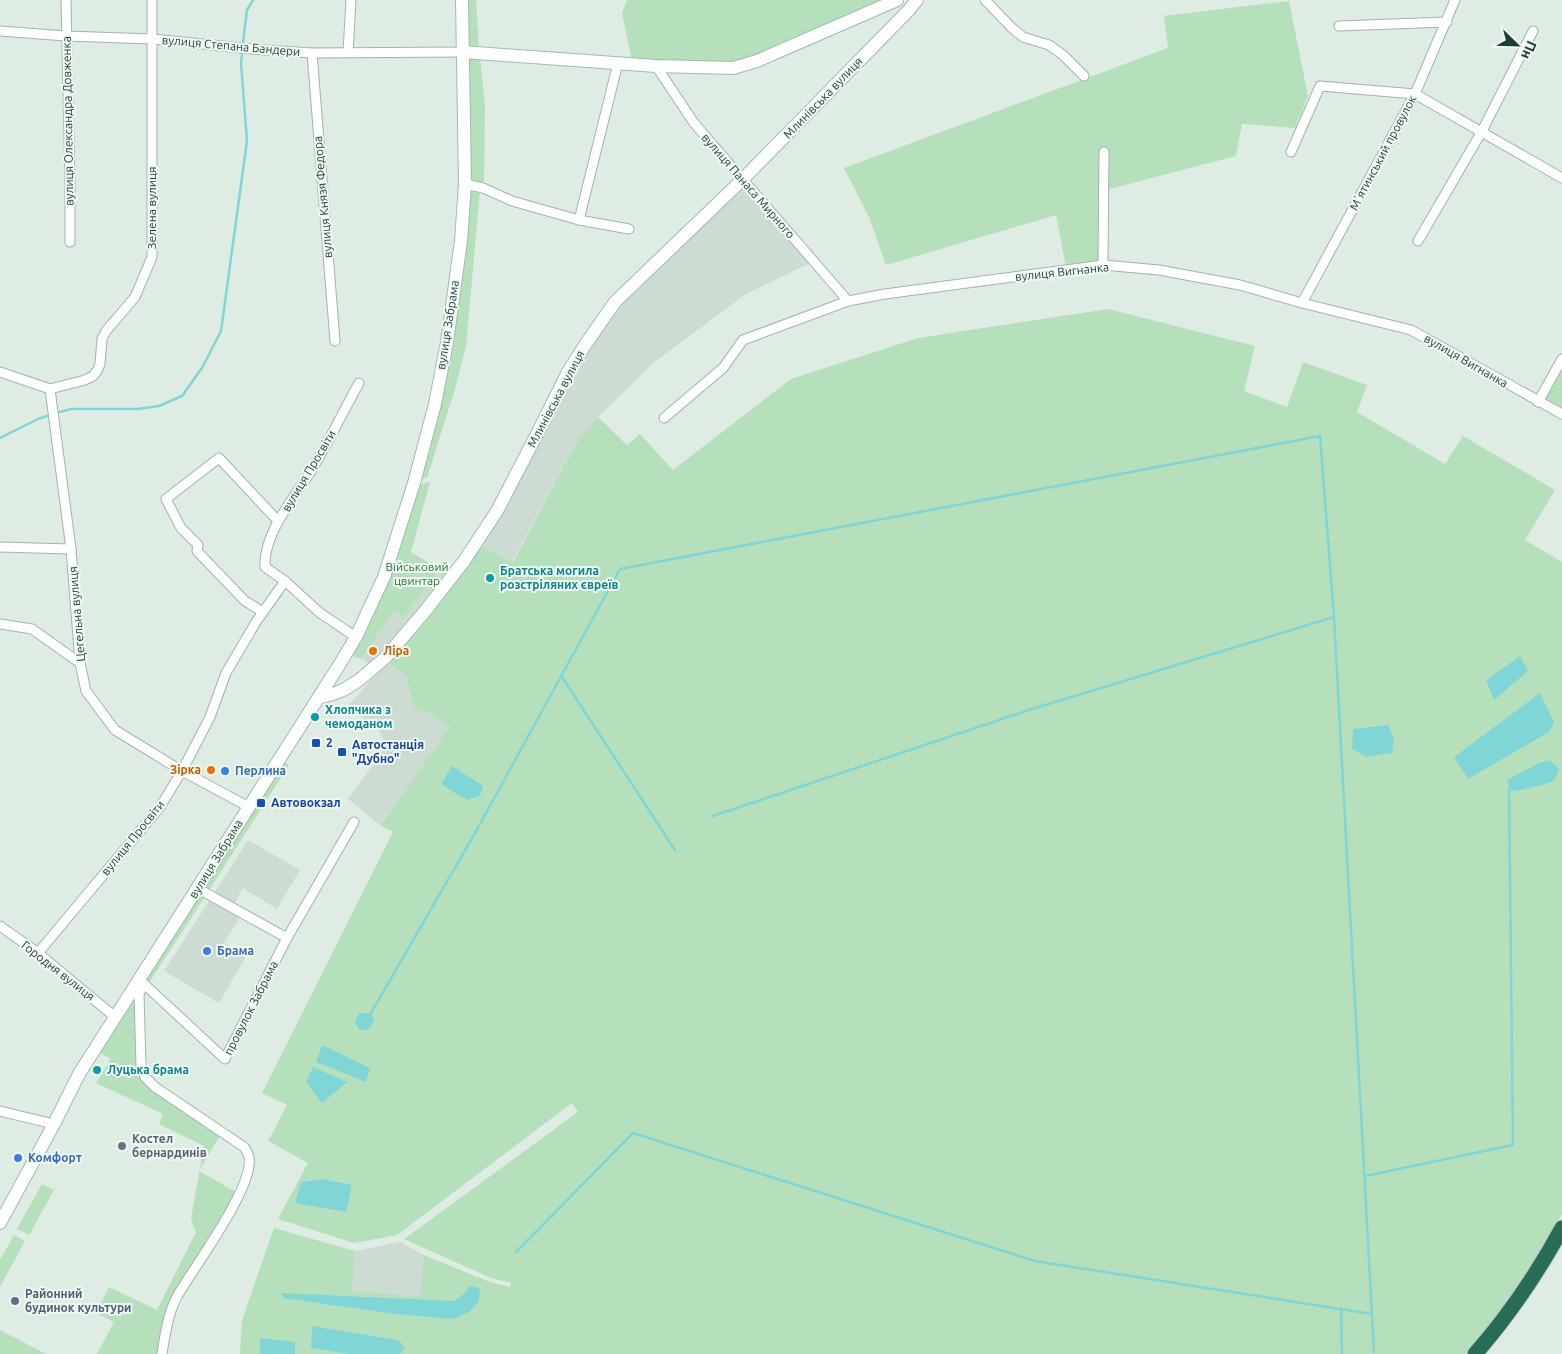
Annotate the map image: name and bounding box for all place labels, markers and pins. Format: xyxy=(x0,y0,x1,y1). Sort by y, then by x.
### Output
place label: Братська могила розстріляних євреїв xyxy=(500,564,619,591)
marker: Братська могила розстріляних євреїв xyxy=(484,572,496,584)
place label: Ліра xyxy=(383,644,409,657)
marker: Ліра xyxy=(367,645,379,657)
place label: Хлопчика з чемоданом xyxy=(325,703,393,730)
marker: Хлопчика з чемоданом xyxy=(309,711,321,723)
place label: 2 xyxy=(326,736,333,749)
marker: 2 xyxy=(310,737,322,749)
place label: Автостанція "Дубно" xyxy=(352,738,424,765)
marker: Автостанція "Дубно" xyxy=(336,746,348,758)
place label: Зірка xyxy=(170,763,201,776)
marker: Зірка xyxy=(205,764,217,776)
place label: Перлина xyxy=(235,764,286,777)
marker: Перлина xyxy=(219,765,231,777)
place label: Автовокзал xyxy=(271,796,341,809)
marker: Автовокзал xyxy=(255,797,267,809)
place label: Брама xyxy=(217,944,254,957)
marker: Брама xyxy=(201,945,213,957)
place label: Луцька брама xyxy=(107,1063,189,1076)
marker: Луцька брама xyxy=(91,1064,103,1076)
place label: Костел бернардинів xyxy=(132,1132,207,1159)
marker: Костел бернардинів xyxy=(116,1140,128,1152)
place label: Комфорт xyxy=(28,1151,82,1164)
marker: Комфорт xyxy=(12,1152,24,1164)
place label: Районний будинок культури xyxy=(25,1287,131,1314)
marker: Районний будинок культури xyxy=(9,1295,21,1307)

